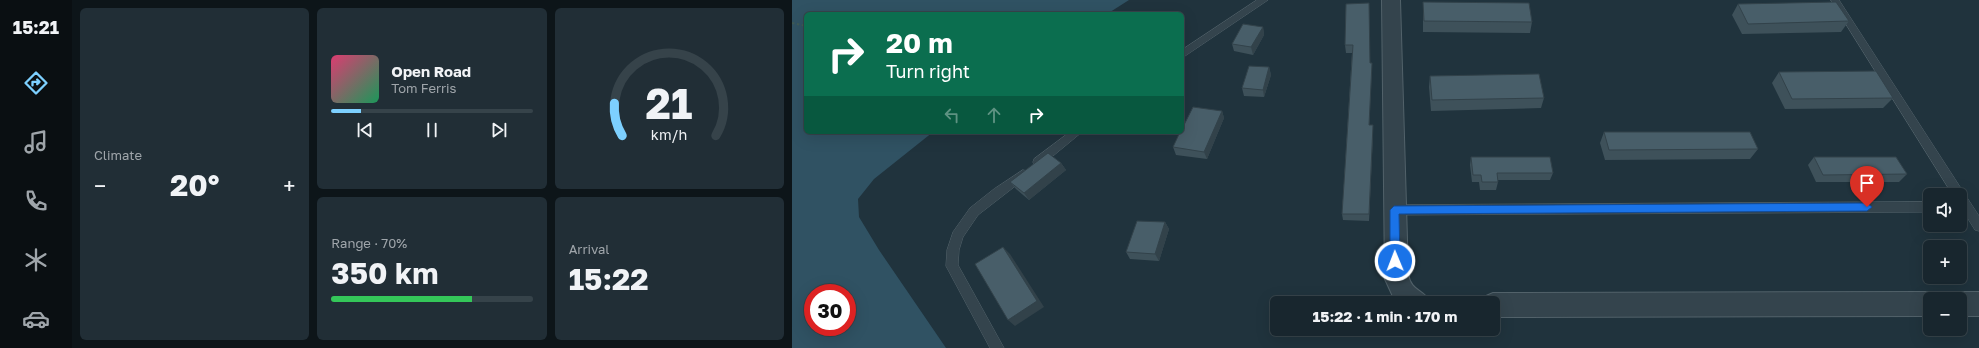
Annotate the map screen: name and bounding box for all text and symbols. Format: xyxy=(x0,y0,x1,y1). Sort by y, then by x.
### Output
text: 15:21 xyxy=(13,16,59,38)
text: 20 m xyxy=(886,26,953,59)
icon: right xyxy=(820,28,872,80)
text: Turn right xyxy=(886,60,970,82)
text: Open Road xyxy=(391,62,471,80)
icon: directions xyxy=(22,69,50,97)
text: 21 xyxy=(646,78,693,128)
text: Tom Ferris xyxy=(391,80,456,96)
icon: left xyxy=(941,104,963,126)
icon: ahead xyxy=(983,104,1005,126)
icon: right xyxy=(1025,104,1047,126)
icon: previous xyxy=(354,119,376,141)
icon: pause xyxy=(421,119,443,141)
icon: next xyxy=(488,119,510,141)
text: km/h xyxy=(651,126,687,143)
icon: music xyxy=(22,128,50,156)
text: Climate xyxy=(94,147,142,163)
pin xyxy=(1850,166,1884,207)
text: 20° xyxy=(170,167,219,203)
text: − xyxy=(94,172,106,199)
text: + xyxy=(283,172,295,199)
icon: arrive xyxy=(1856,172,1878,194)
icon: phone xyxy=(22,187,50,215)
map controls xyxy=(1923,188,1967,336)
button: sound xyxy=(1923,188,1967,232)
text: Range · 70% xyxy=(331,235,407,251)
position arrow xyxy=(1374,240,1416,282)
button: + xyxy=(1923,240,1967,284)
text: Arrival xyxy=(569,241,609,257)
icon: climate xyxy=(22,246,50,274)
text: 350 km xyxy=(331,255,439,291)
text: 15:22 xyxy=(569,261,649,297)
speed limit sign: 30 xyxy=(804,284,856,336)
button: − xyxy=(1923,292,1967,336)
icon: car xyxy=(22,305,50,333)
text: 15:22 · 1 min · 170 m xyxy=(1313,307,1457,325)

